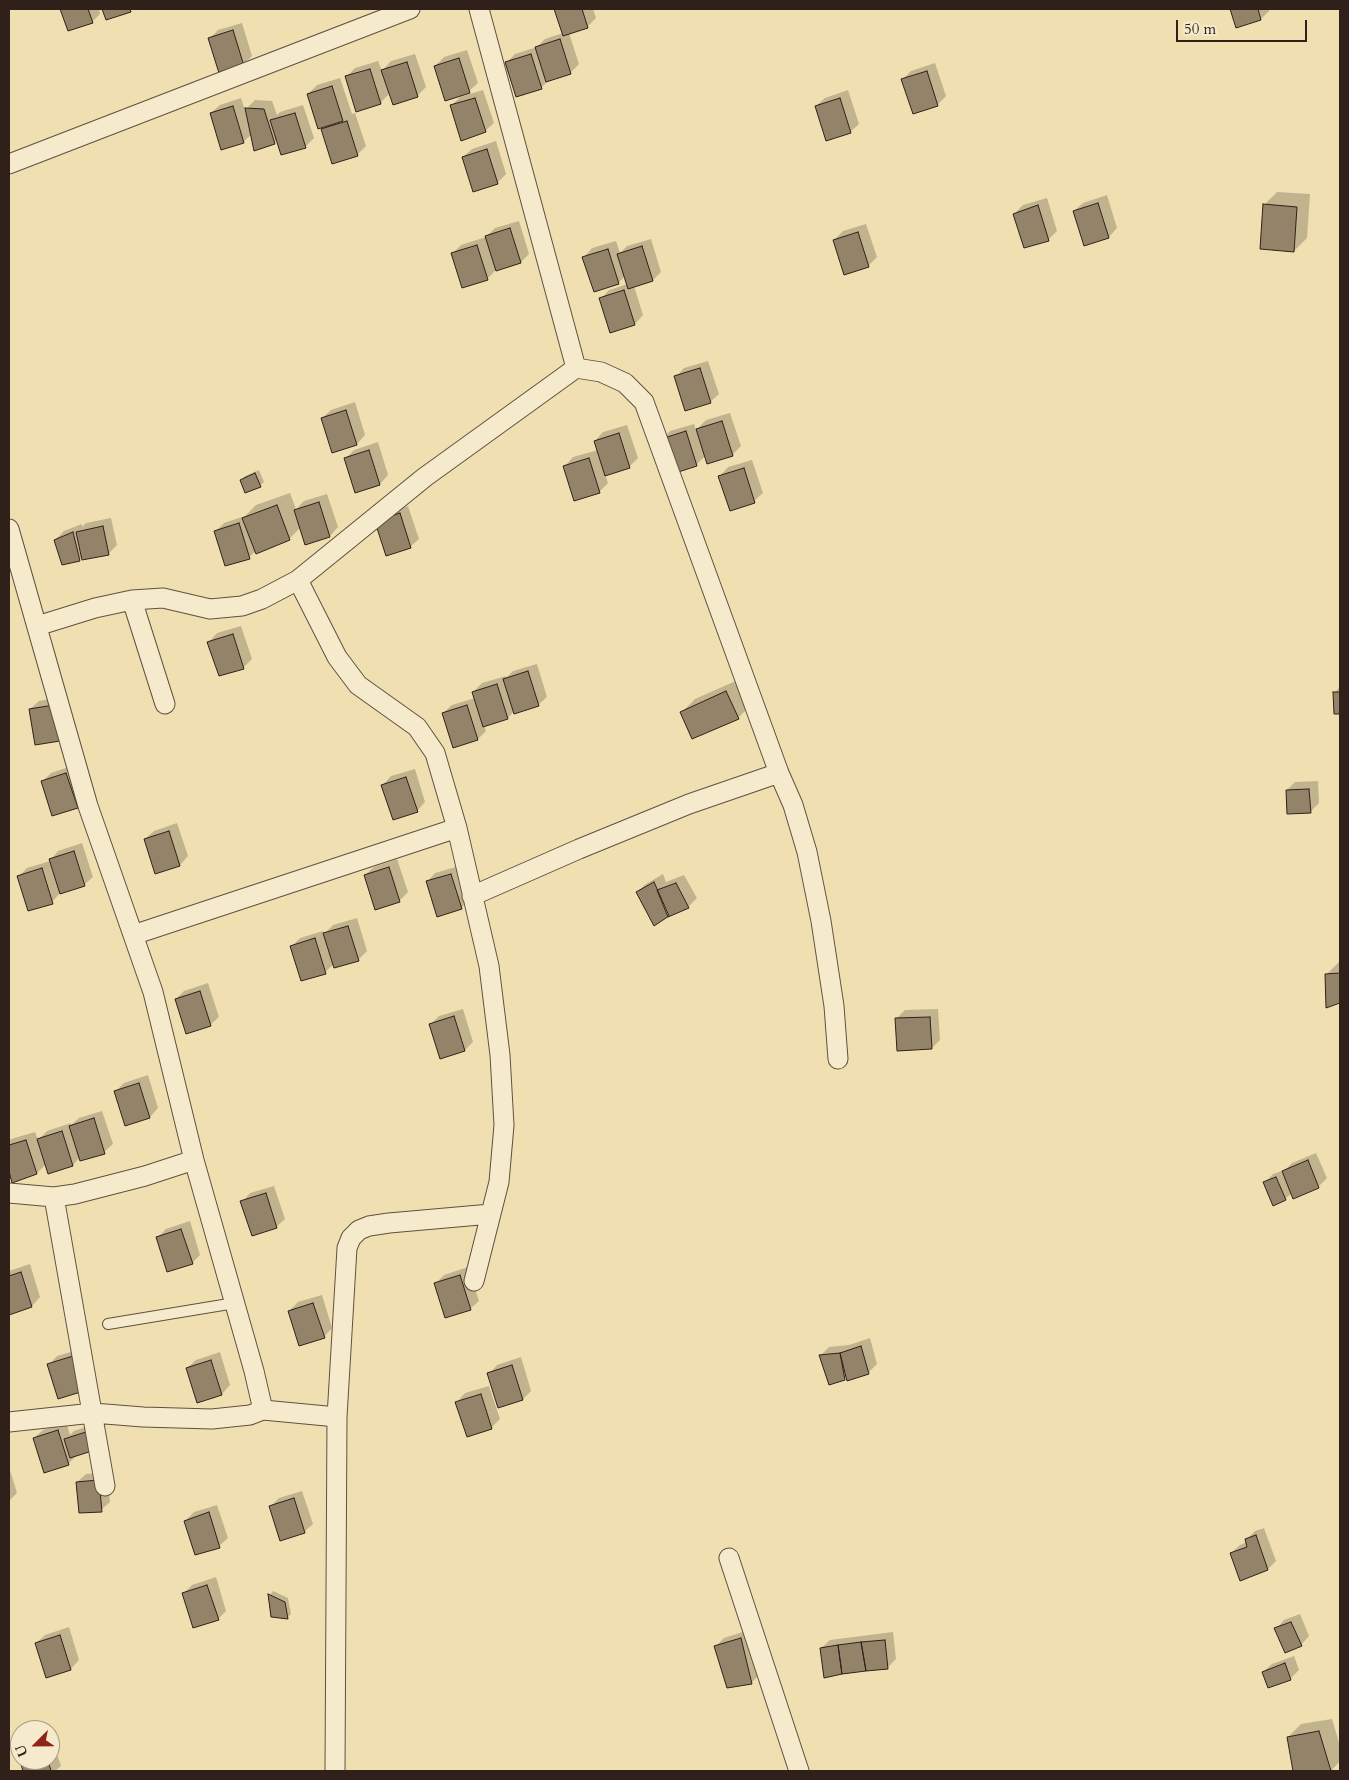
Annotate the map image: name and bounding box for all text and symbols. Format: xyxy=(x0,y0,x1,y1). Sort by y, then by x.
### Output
scale bar xyxy=(1179,10,1310,42)
text: 50 m xyxy=(1184,19,1216,39)
north arrow xyxy=(10,1720,60,1770)
text: U xyxy=(11,1742,33,1760)

